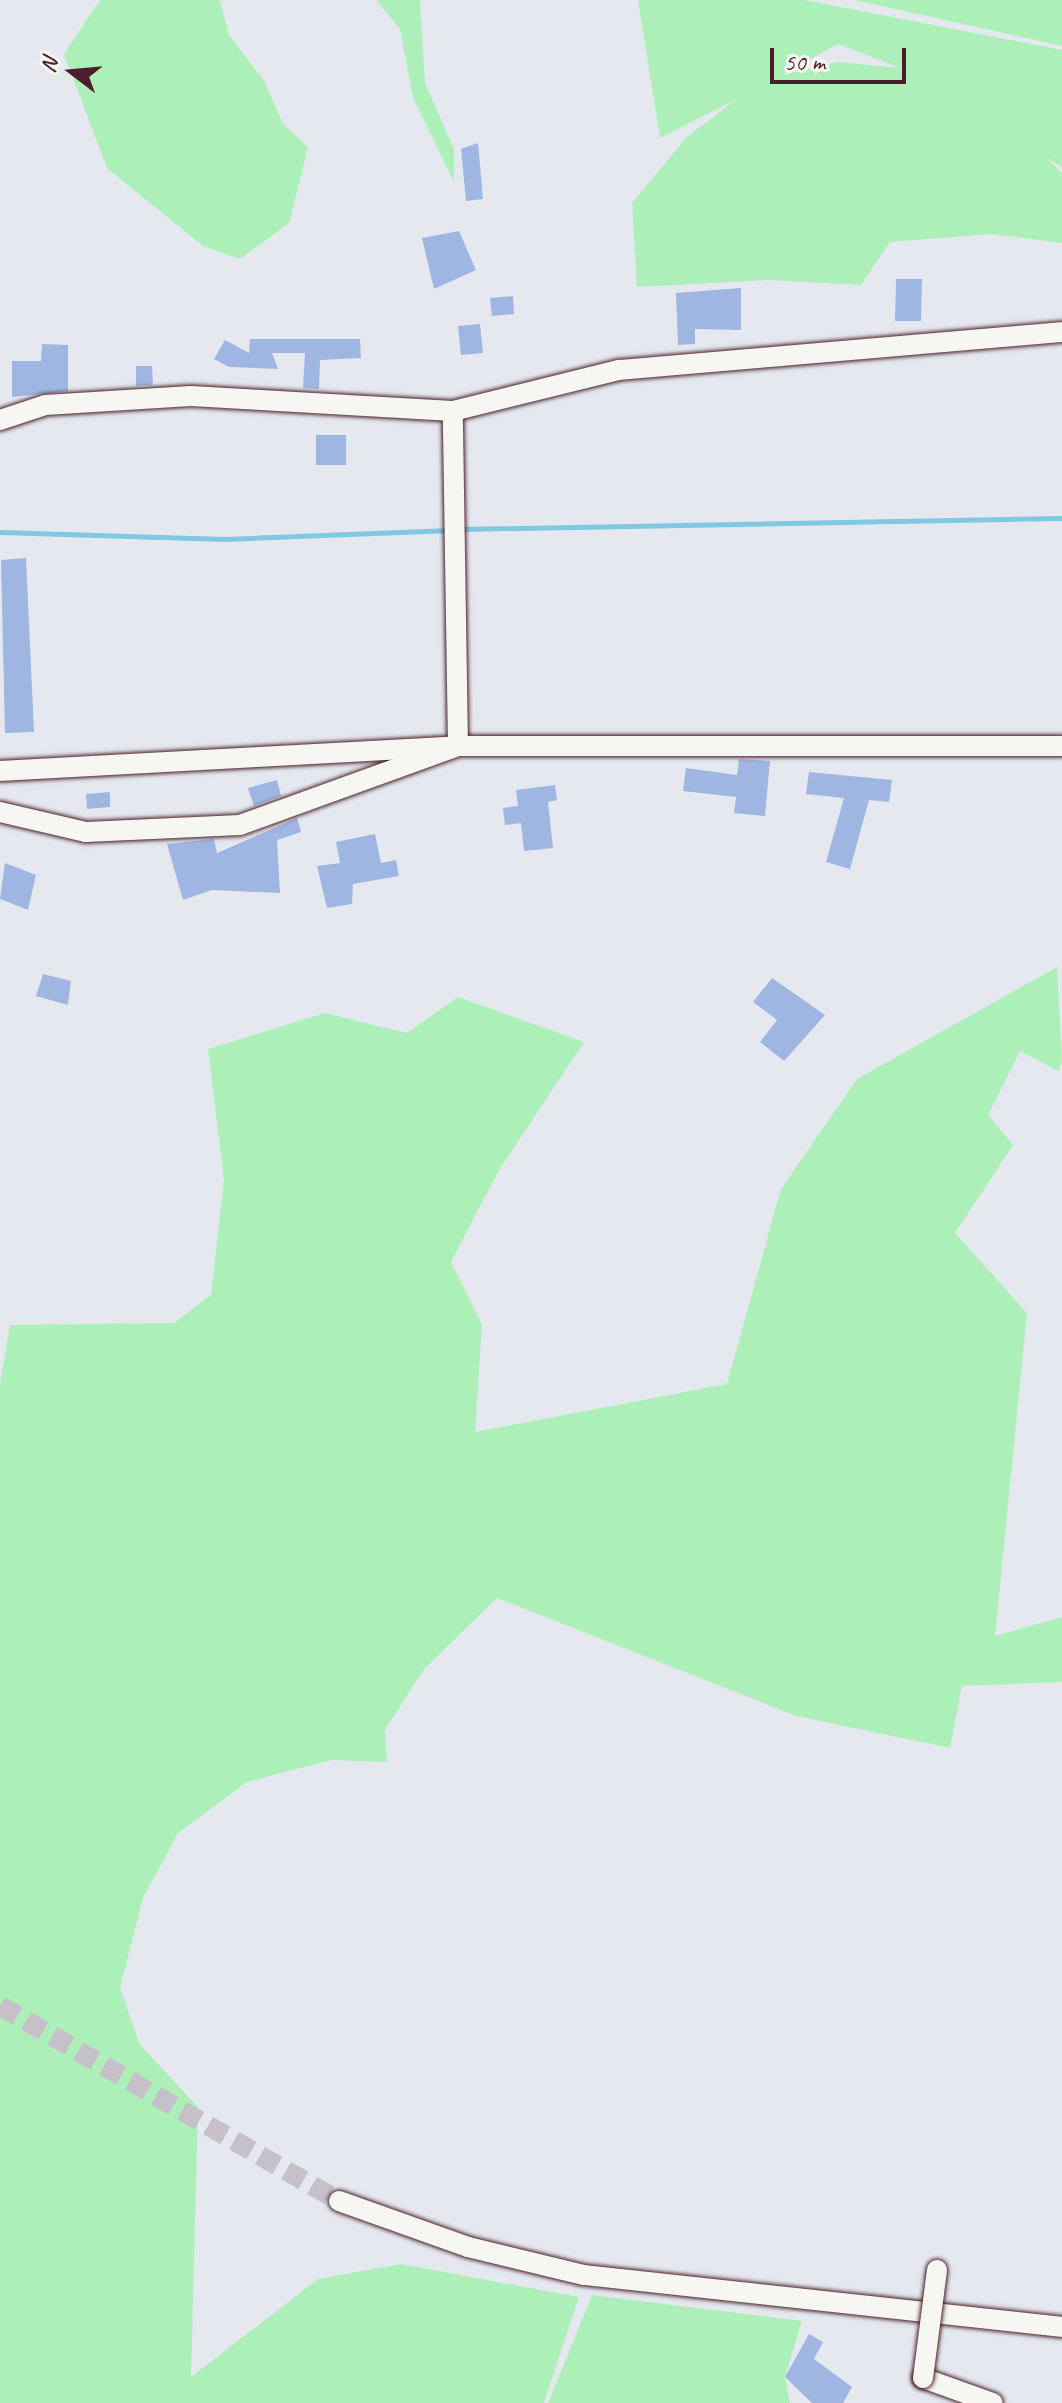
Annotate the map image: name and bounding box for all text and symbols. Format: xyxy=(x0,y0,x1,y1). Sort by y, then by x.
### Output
north arrow xyxy=(32,32,112,112)
scale bar xyxy=(774,32,910,82)
text: 50 m xyxy=(784,47,825,77)
text: N xyxy=(34,55,64,76)

